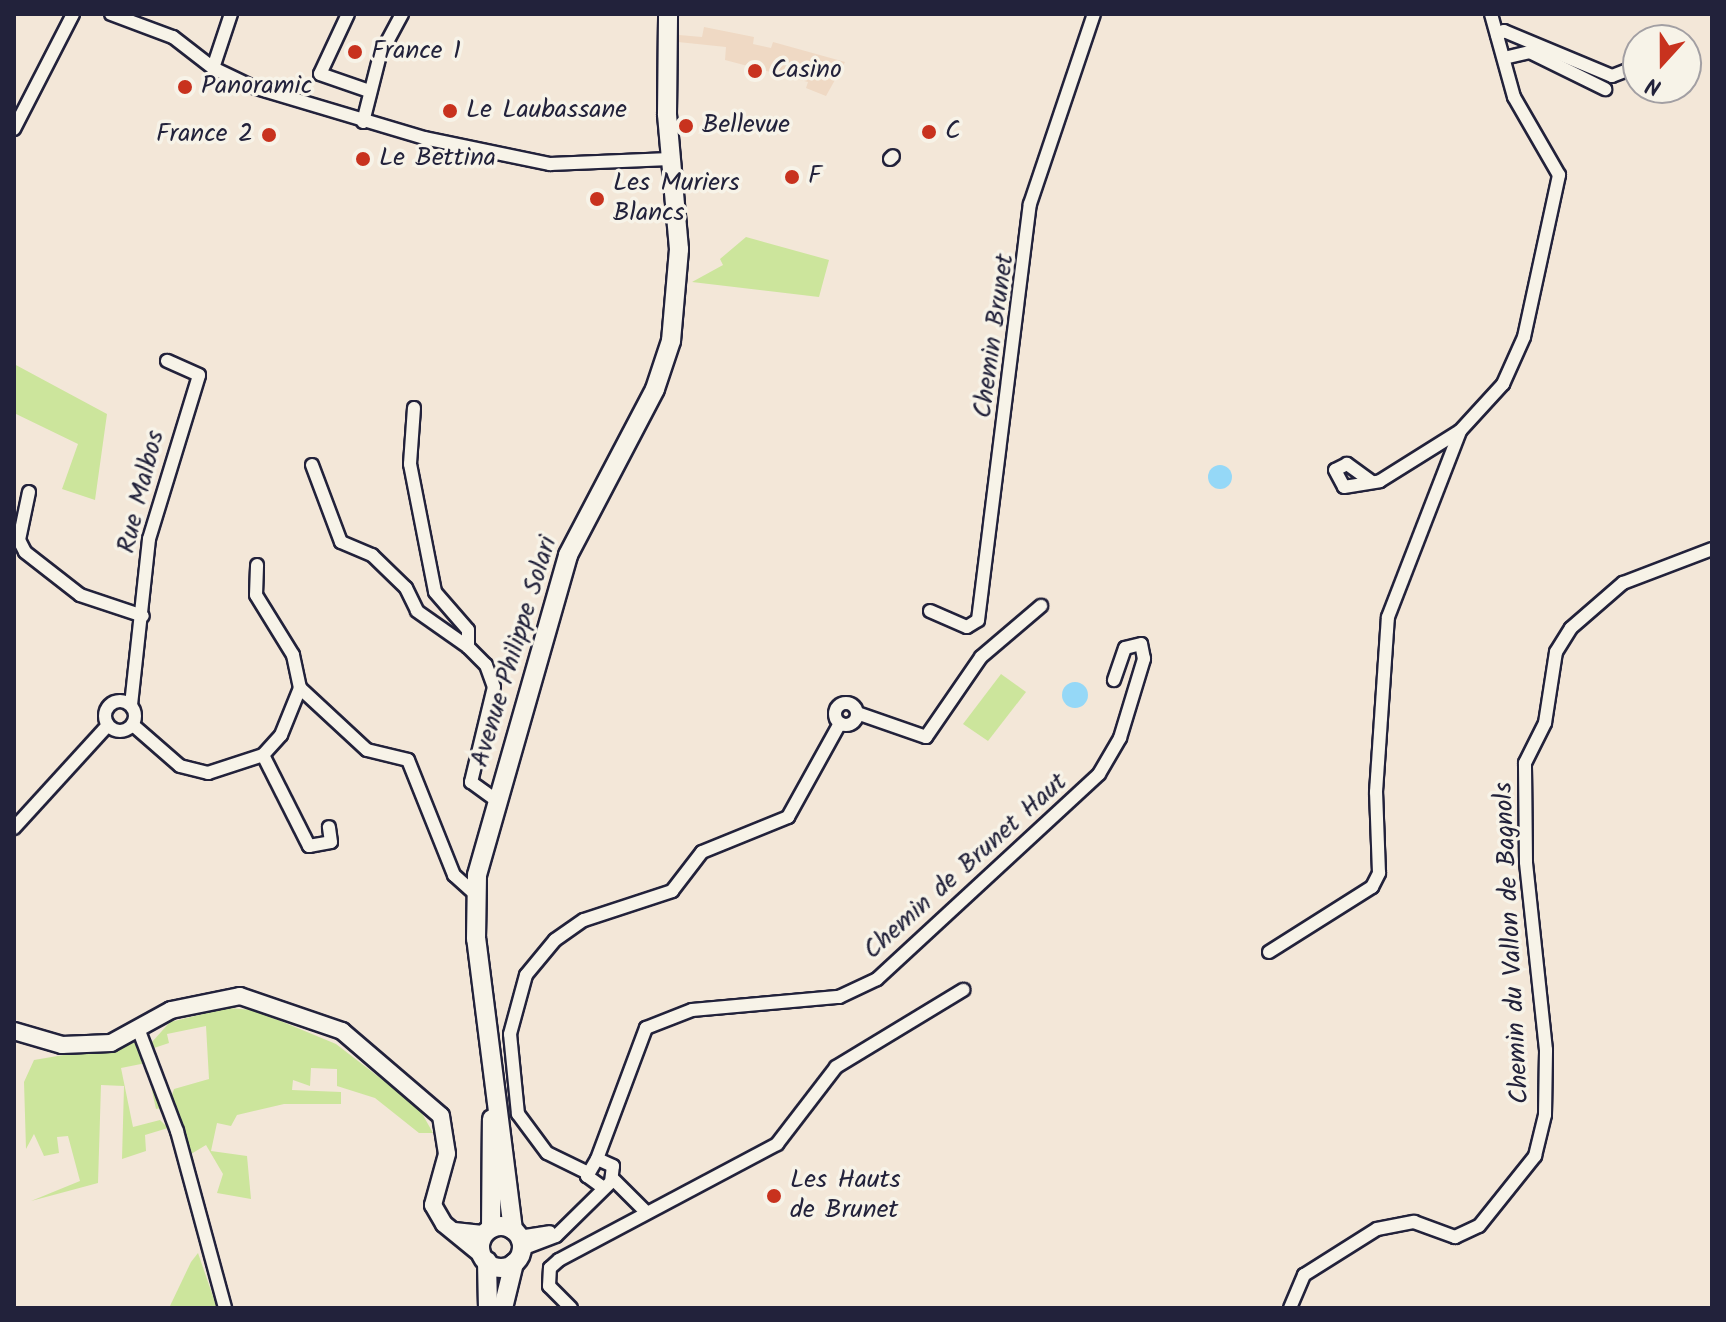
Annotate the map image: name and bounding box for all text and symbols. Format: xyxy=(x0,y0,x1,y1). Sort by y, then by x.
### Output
north arrow xyxy=(1622,24,1702,104)
place label: France 1 xyxy=(371,36,461,68)
marker: France 1 xyxy=(346,43,364,61)
place label: Casino xyxy=(771,55,842,87)
marker: Casino xyxy=(746,62,764,80)
text: N xyxy=(1641,66,1667,104)
place label: Panoramic xyxy=(201,71,312,103)
marker: Panoramic xyxy=(176,78,194,96)
place label: Le Laubassane xyxy=(466,95,627,127)
marker: Le Laubassane xyxy=(441,102,459,120)
place label: Bellevue xyxy=(702,110,790,142)
place label: C xyxy=(945,116,961,148)
marker: Bellevue xyxy=(677,117,695,135)
place label: France 2 xyxy=(156,119,253,151)
marker: C xyxy=(920,123,938,141)
marker: France 2 xyxy=(260,126,278,144)
place label: Le Bettina xyxy=(379,143,496,175)
marker: Le Bettina xyxy=(354,150,372,168)
place label: F xyxy=(808,161,822,193)
place label: Les Muriers Blancs xyxy=(613,168,740,230)
marker: F xyxy=(783,168,801,186)
marker: Les Muriers Blancs xyxy=(588,190,606,208)
street label: Chemin Brunet xyxy=(968,252,1022,420)
street label: Rue Malbos xyxy=(112,427,172,557)
street label: Avenue Philippe Solari xyxy=(465,533,565,771)
street label: Chemin de Brunet Haut xyxy=(858,767,1074,967)
street label: Chemin du Vallon de Bagnols xyxy=(1489,781,1537,1105)
place label: Les Hauts de Brunet xyxy=(790,1165,901,1226)
marker: Les Hauts de Brunet xyxy=(765,1187,783,1205)

